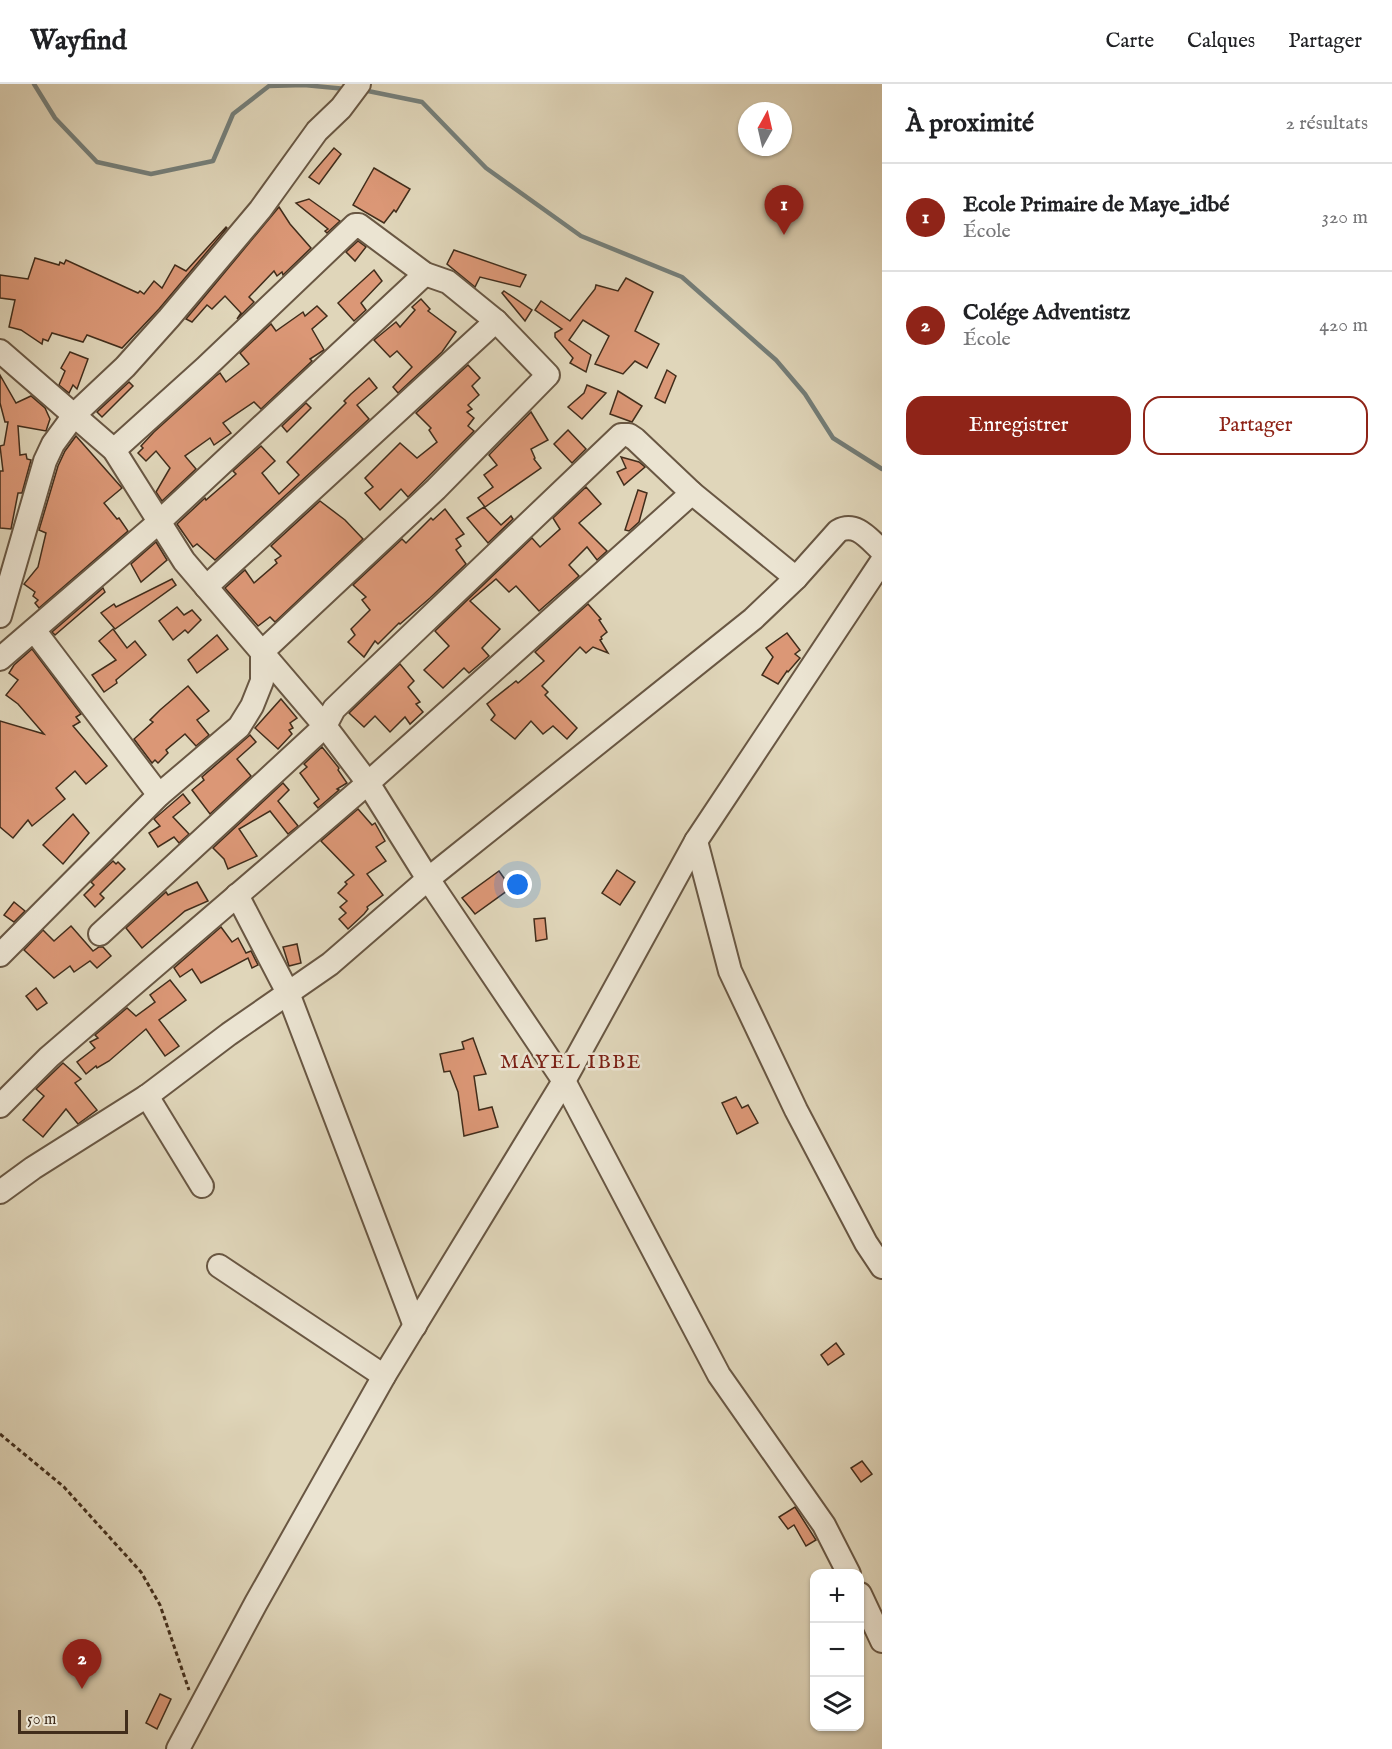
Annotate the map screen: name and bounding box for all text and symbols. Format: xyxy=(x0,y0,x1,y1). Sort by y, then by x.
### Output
text: Wayfind xyxy=(30,24,127,59)
text: Carte xyxy=(1105,28,1154,55)
text: Calques xyxy=(1187,28,1255,55)
text: Partager xyxy=(1288,28,1362,55)
north arrow xyxy=(738,102,792,156)
text: À proximité xyxy=(906,107,1034,140)
text: 2 résultats xyxy=(1285,111,1368,136)
pin: 1 xyxy=(764,186,804,235)
text: Ecole Primaire de Maye_idbé xyxy=(963,191,1229,219)
text: 1 xyxy=(922,205,929,230)
text: 320 m xyxy=(1322,205,1368,230)
text: École xyxy=(963,219,1011,244)
text: Colége Adventistz xyxy=(963,299,1130,327)
text: 2 xyxy=(921,313,930,338)
text: 420 m xyxy=(1319,313,1368,338)
text: École xyxy=(963,327,1011,352)
button: Enregistrer xyxy=(906,396,1131,455)
button: Partager xyxy=(1143,396,1368,455)
your location xyxy=(503,870,532,899)
district label: MAYEL IBBE xyxy=(500,1050,642,1075)
map controls xyxy=(810,1569,864,1731)
button: + xyxy=(810,1569,864,1623)
button: − xyxy=(810,1623,864,1677)
pin: 2 xyxy=(62,1640,101,1689)
button: layers xyxy=(810,1677,864,1731)
scale bar xyxy=(18,1707,128,1734)
text: 50 m xyxy=(27,1710,56,1730)

